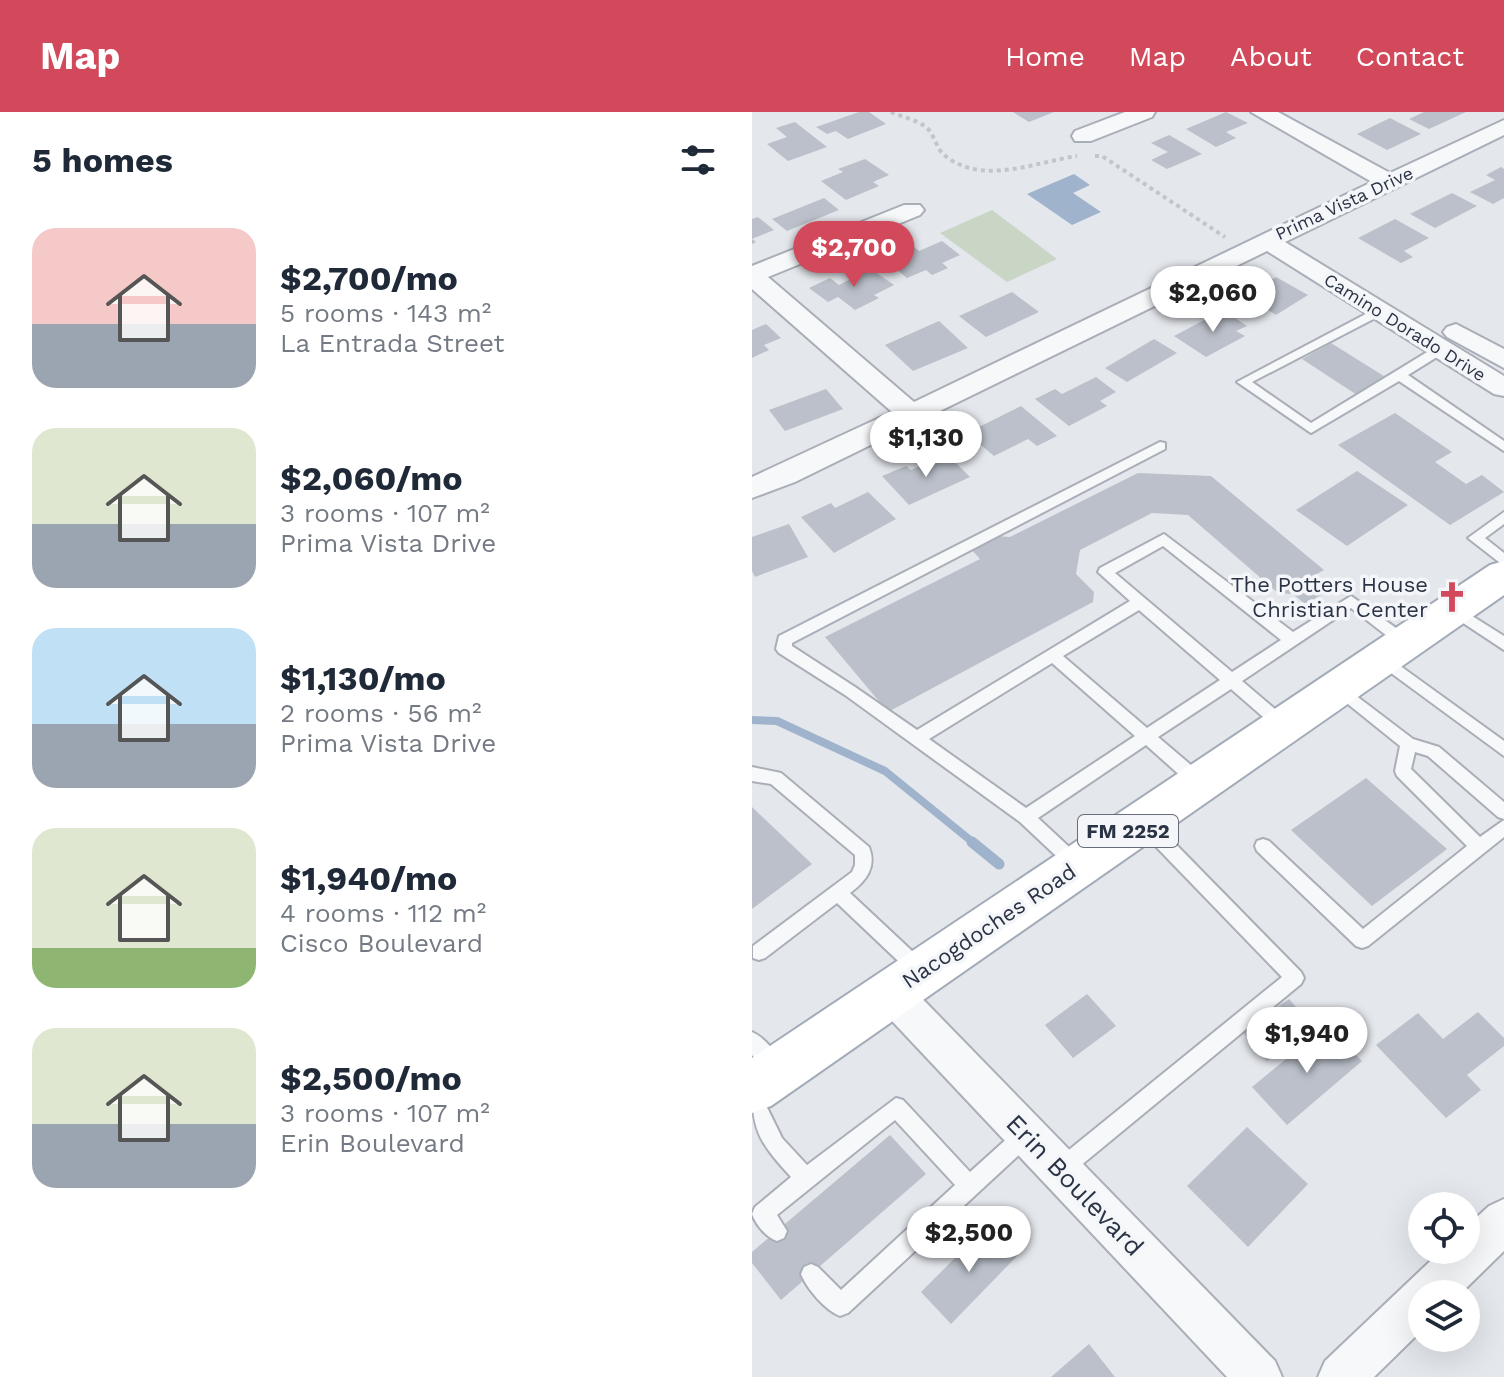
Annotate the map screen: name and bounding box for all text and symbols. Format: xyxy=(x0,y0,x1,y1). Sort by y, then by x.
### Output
text: Map xyxy=(40,34,120,78)
text: Home xyxy=(1005,40,1085,73)
text: Map xyxy=(1129,40,1186,73)
text: About xyxy=(1230,40,1312,73)
text: Contact xyxy=(1356,40,1464,73)
icon: filters xyxy=(676,138,720,182)
text: 5 homes xyxy=(32,140,173,180)
street label: Prima Vista Drive xyxy=(1272,162,1416,244)
pin: $2,700 xyxy=(789,221,919,289)
text: $2,700 xyxy=(811,232,897,262)
text: $2,700/mo xyxy=(280,258,458,298)
icon: home xyxy=(96,260,192,356)
pin: $2,060 xyxy=(1148,266,1278,334)
street label: Camino Dorado Drive xyxy=(1320,269,1490,385)
text: $2,060 xyxy=(1169,277,1257,307)
text: 5 rooms · 143 m² xyxy=(280,298,491,328)
text: La Entrada Street xyxy=(280,328,504,358)
pin: $1,130 xyxy=(861,411,991,479)
text: $1,130 xyxy=(888,422,964,452)
text: $2,060/mo xyxy=(280,458,463,498)
icon: home xyxy=(96,460,192,556)
text: 3 rooms · 107 m² xyxy=(280,498,490,528)
text: Prima Vista Drive xyxy=(280,528,496,558)
place label: The Potters House Christian Center xyxy=(1231,572,1428,622)
church icon: The Potters House Christian Center xyxy=(1435,580,1469,614)
text: $1,130/mo xyxy=(280,658,446,698)
icon: home xyxy=(96,660,192,756)
text: 2 rooms · 56 m² xyxy=(280,698,482,728)
text: Prima Vista Drive xyxy=(280,728,496,758)
road number: FM 2252 xyxy=(1078,815,1178,847)
text: $1,940/mo xyxy=(280,858,457,898)
street label: Nacogdoches Road xyxy=(897,859,1081,993)
icon: home xyxy=(96,860,192,956)
text: 4 rooms · 112 m² xyxy=(280,898,486,928)
text: Cisco Boulevard xyxy=(280,928,483,958)
pin: $1,940 xyxy=(1242,1007,1372,1075)
text: $1,940 xyxy=(1265,1018,1349,1048)
text: $2,500/mo xyxy=(280,1058,462,1098)
icon: home xyxy=(96,1060,192,1156)
text: 3 rooms · 107 m² xyxy=(280,1098,490,1128)
street label: Erin Boulevard xyxy=(1000,1108,1150,1262)
text: Erin Boulevard xyxy=(280,1128,465,1158)
map controls xyxy=(1408,1192,1480,1352)
button: locate xyxy=(1408,1192,1480,1264)
pin: $2,500 xyxy=(904,1206,1034,1274)
text: $2,500 xyxy=(925,1217,1013,1247)
button: layers xyxy=(1408,1280,1480,1352)

